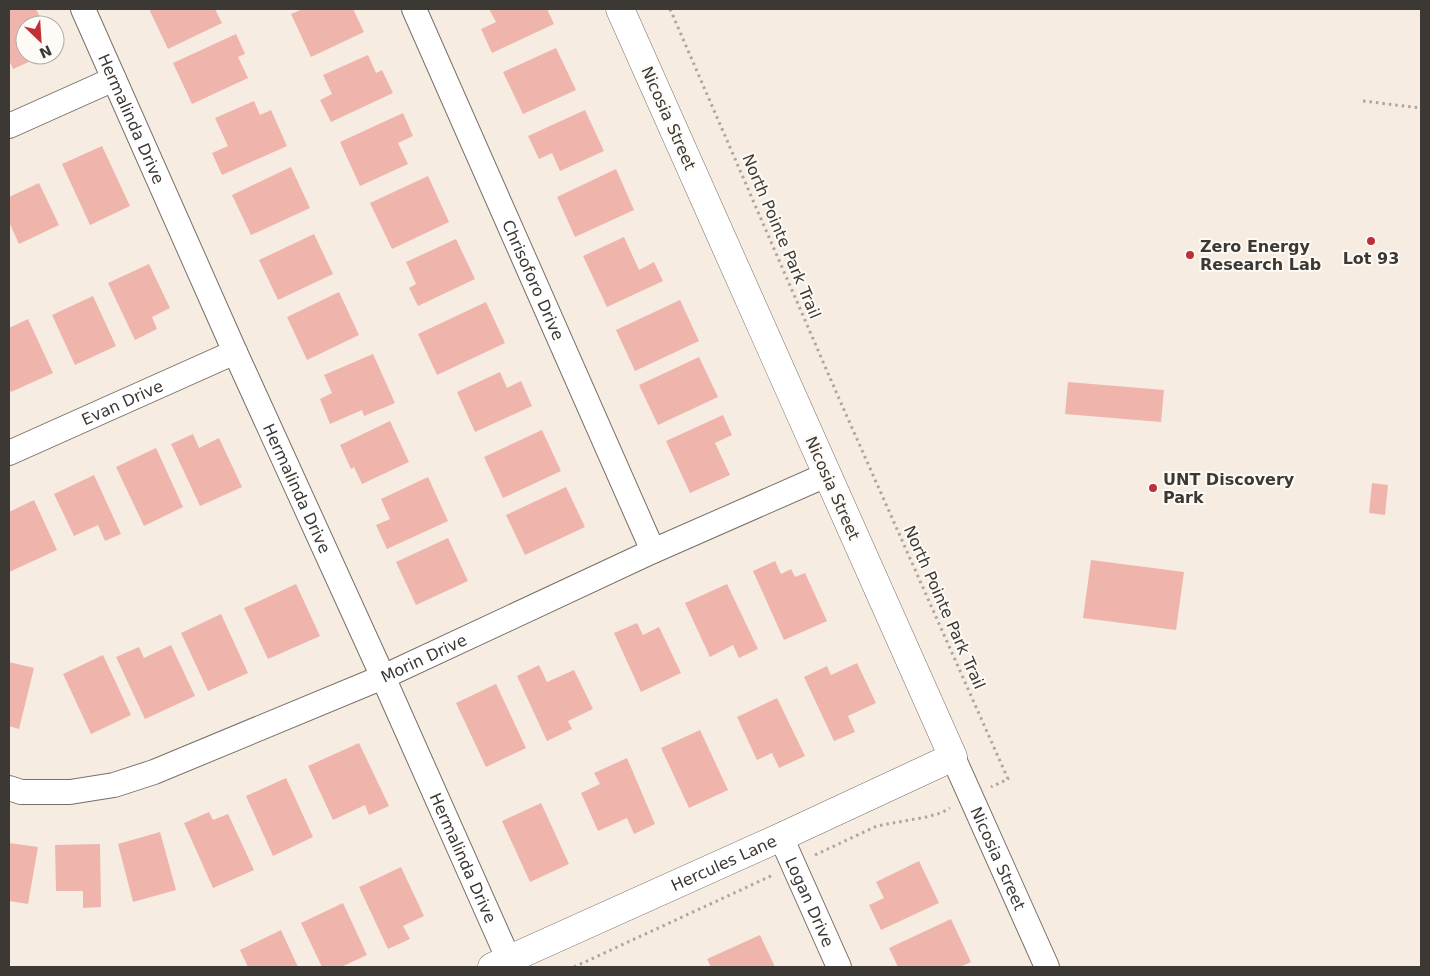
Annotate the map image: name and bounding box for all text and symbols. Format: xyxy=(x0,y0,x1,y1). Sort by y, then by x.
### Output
north arrow xyxy=(15,15,65,65)
text: N xyxy=(37,42,54,62)
street label: Hermalinda Drive xyxy=(94,51,168,187)
street label: Nicosia Street xyxy=(637,64,700,173)
street label: North Pointe Park Trail xyxy=(738,151,825,321)
street label: Chrisoforo Drive xyxy=(498,217,568,343)
marker: Lot 93 xyxy=(1365,235,1377,247)
place label: Zero Energy Research Lab xyxy=(1200,237,1321,274)
marker: Zero Energy Research Lab xyxy=(1184,249,1196,261)
place label: Lot 93 xyxy=(1343,249,1399,268)
street label: Evan Drive xyxy=(79,376,166,429)
street label: Hermalinda Drive xyxy=(259,421,334,556)
street label: Nicosia Street xyxy=(801,434,864,543)
place label: UNT Discovery Park xyxy=(1163,470,1295,507)
marker: UNT Discovery Park xyxy=(1147,482,1159,494)
street label: North Pointe Park Trail xyxy=(900,523,989,692)
street label: Morin Drive xyxy=(378,630,470,687)
street label: Hermalinda Drive xyxy=(426,790,500,926)
street label: Nicosia Street xyxy=(966,804,1029,913)
street label: Hercules Lane xyxy=(668,831,780,895)
street label: Logan Drive xyxy=(781,854,838,950)

